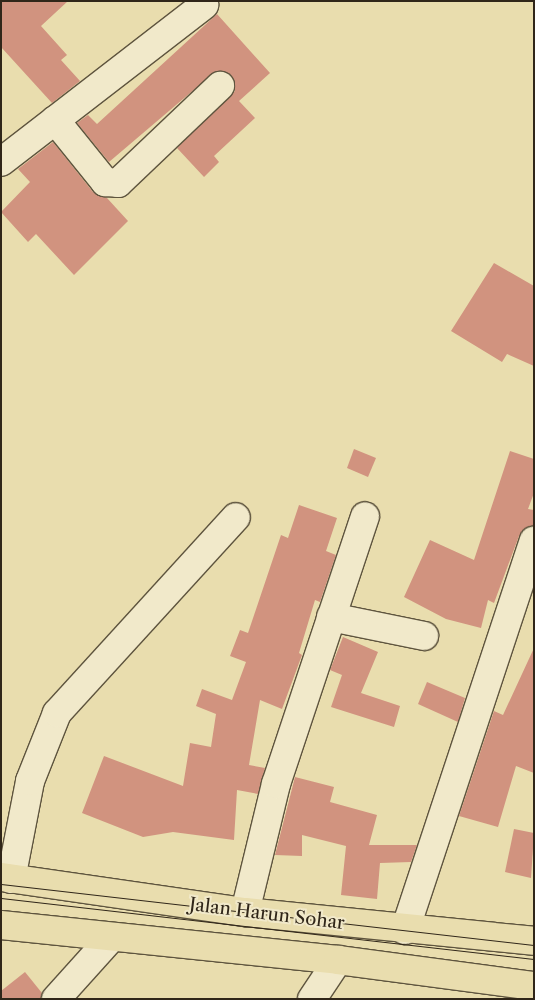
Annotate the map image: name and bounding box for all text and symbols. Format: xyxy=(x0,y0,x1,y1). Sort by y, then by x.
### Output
street label: Jalan Harun Sohar xyxy=(188,894,346,934)

